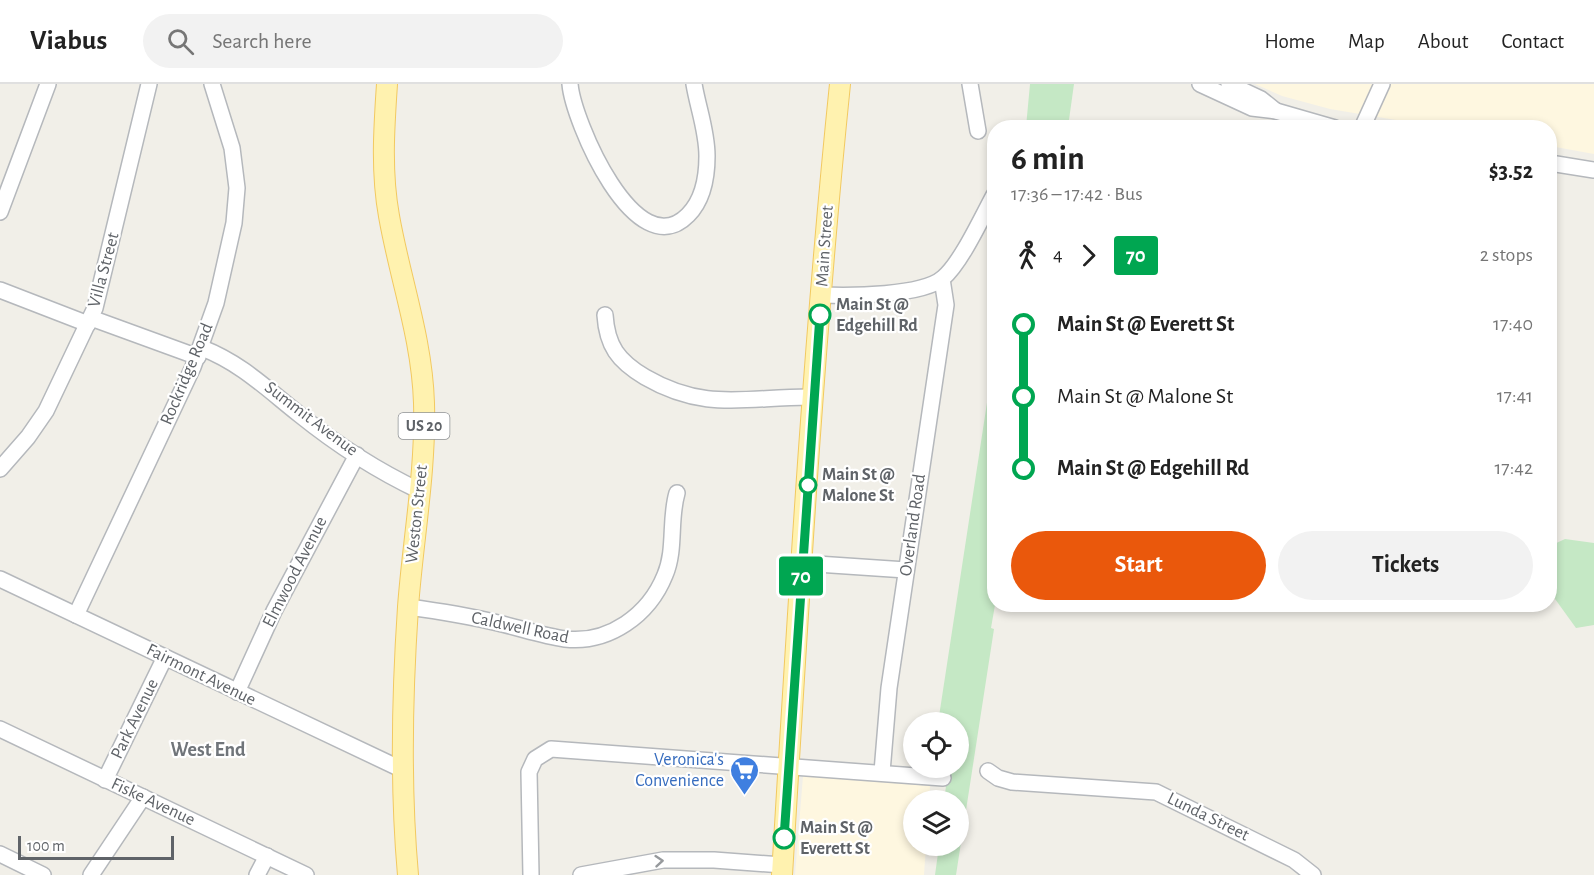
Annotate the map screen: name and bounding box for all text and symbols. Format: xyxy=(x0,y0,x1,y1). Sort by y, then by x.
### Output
search box xyxy=(143,14,563,68)
icon: search xyxy=(164,25,197,58)
text: Viabus xyxy=(30,27,107,55)
text: Search here xyxy=(212,30,312,52)
text: Home xyxy=(1264,31,1315,52)
text: Map xyxy=(1348,31,1385,52)
text: About xyxy=(1418,31,1468,52)
text: Contact xyxy=(1501,31,1564,52)
text: 6 min xyxy=(1011,143,1085,176)
text: $3.52 xyxy=(1489,160,1533,182)
text: 17:36 – 17:42 · Bus xyxy=(1011,184,1143,204)
street label: Main Street xyxy=(813,205,837,287)
street label: Villa Street xyxy=(85,230,123,310)
icon: walk xyxy=(1011,239,1044,272)
icon: forward xyxy=(1072,239,1105,272)
text: 4 xyxy=(1053,245,1063,265)
text: 70 xyxy=(1126,245,1146,266)
text: 2 stops xyxy=(1480,245,1533,265)
place label: Main St @ Edgehill Rd xyxy=(836,296,918,335)
marker: Main St @ Edgehill Rd xyxy=(809,304,831,326)
text: Main St @ Everett St xyxy=(1057,313,1234,335)
text: 17:40 xyxy=(1493,314,1533,334)
street label: Rockridge Road xyxy=(157,320,217,428)
street label: Summit Avenue xyxy=(261,378,361,460)
text: Main St @ Malone St xyxy=(1057,385,1233,407)
text: 17:41 xyxy=(1497,386,1533,406)
road number: US 20 xyxy=(398,413,450,439)
text: Main St @ Edgehill Rd xyxy=(1057,457,1249,479)
text: 17:42 xyxy=(1494,458,1533,478)
street label: Weston Street xyxy=(403,464,431,564)
place label: Main St @ Malone St xyxy=(822,466,895,505)
street label: Overland Road xyxy=(897,473,929,577)
marker: Main St @ Malone St xyxy=(799,476,817,494)
street label: Elmwood Avenue xyxy=(259,514,331,630)
button: Start xyxy=(1011,531,1266,600)
button: Tickets xyxy=(1278,531,1533,600)
line badge: 70 xyxy=(774,556,828,596)
text: 70 xyxy=(791,566,811,587)
street label: Caldwell Road xyxy=(470,609,570,647)
street label: Fairmont Avenue xyxy=(143,641,259,709)
street label: Park Avenue xyxy=(108,676,162,762)
map controls xyxy=(903,712,969,856)
button: locate xyxy=(903,712,969,778)
district label: West End xyxy=(170,740,246,760)
place label: Veronica's Convenience xyxy=(635,751,724,790)
supermarket icon: Veronica's Convenience xyxy=(729,754,761,796)
street label: Fiske Avenue xyxy=(108,775,198,829)
street label: Lunda Street xyxy=(1164,789,1252,845)
button: layers xyxy=(903,790,969,856)
place label: Main St @ Everett St xyxy=(800,819,873,858)
marker: Main St @ Everett St xyxy=(773,827,795,849)
scale bar xyxy=(18,833,174,860)
text: 100 m xyxy=(27,838,65,854)
one-way arrow xyxy=(654,855,663,868)

